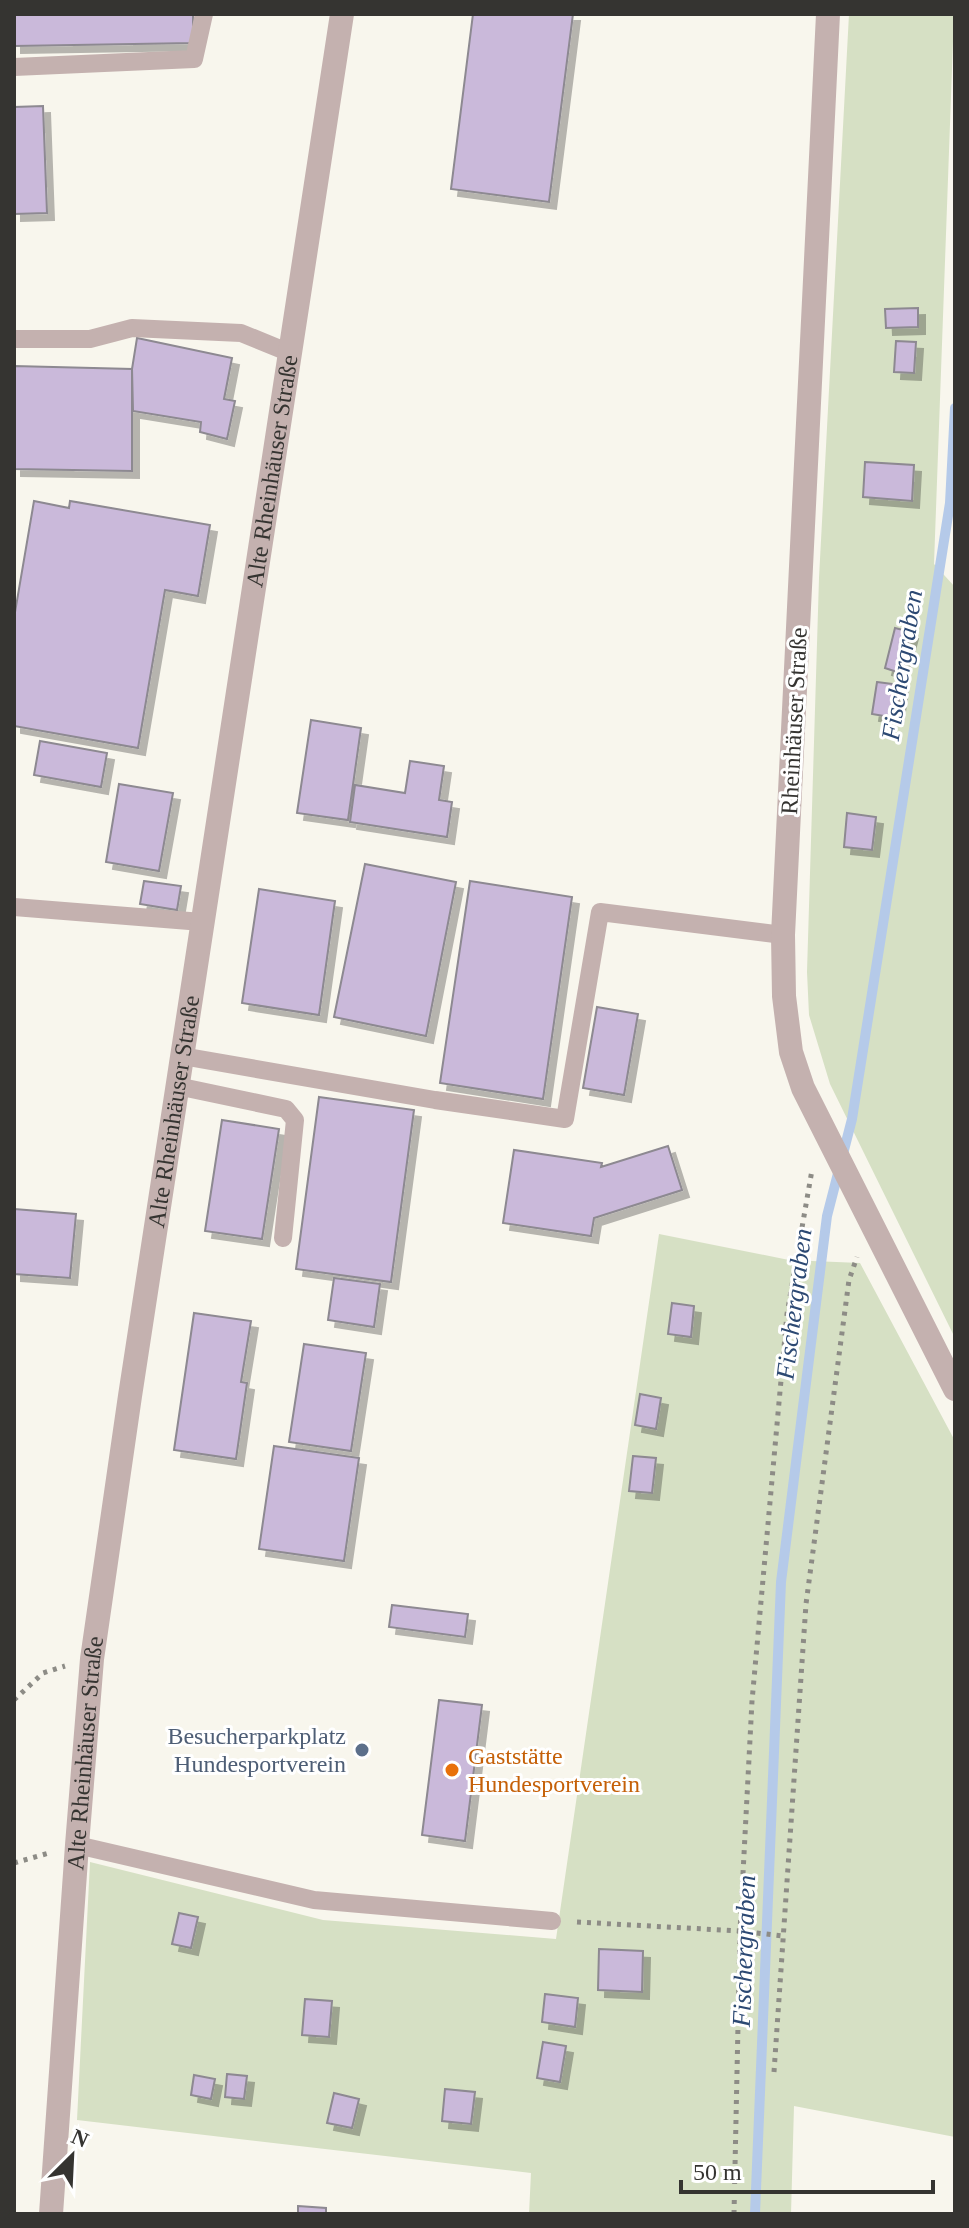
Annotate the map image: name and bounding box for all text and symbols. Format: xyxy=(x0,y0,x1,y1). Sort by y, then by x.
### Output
street label: Alte Rheinhäuser Straße xyxy=(241,353,303,589)
water label: Fischergraben xyxy=(876,588,928,743)
street label: Rheinhäuser Straße xyxy=(776,627,812,815)
street label: Alte Rheinhäuser Straße xyxy=(143,994,204,1230)
water label: Fischergraben xyxy=(770,1227,818,1382)
street label: Alte Rheinhäuser Straße xyxy=(62,1635,108,1871)
place label: Besucherparkplatz Hundesportverein xyxy=(167,1723,346,1777)
marker: Besucherparkplatz Hundesportverein xyxy=(353,1741,371,1759)
place label: Gaststätte Hundesportverein xyxy=(468,1743,640,1797)
marker: Gaststätte Hundesportverein xyxy=(443,1761,461,1779)
water label: Fischergraben xyxy=(727,1874,761,2029)
north arrow xyxy=(32,2116,112,2196)
text: N xyxy=(68,2124,92,2153)
scale bar xyxy=(681,2144,933,2194)
text: 50 m xyxy=(693,2159,742,2185)

